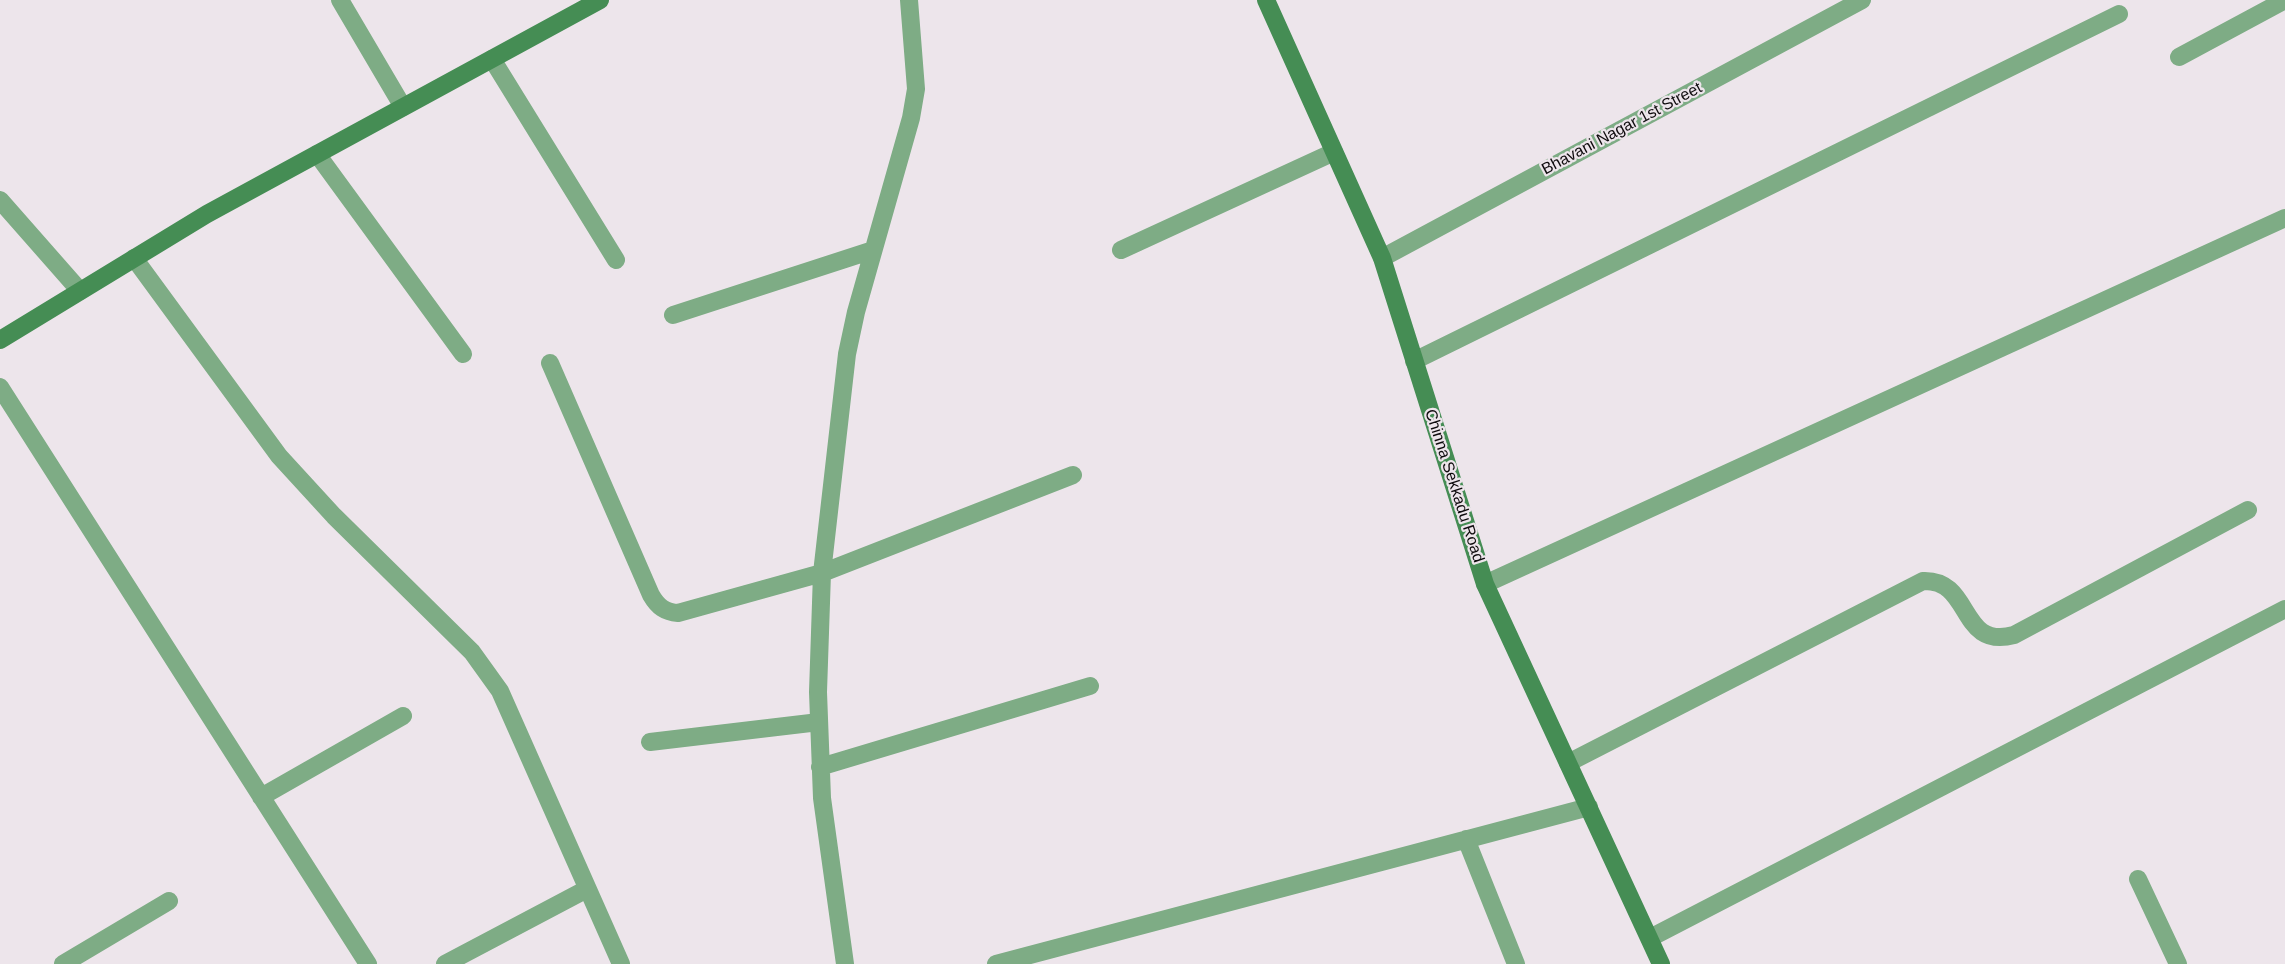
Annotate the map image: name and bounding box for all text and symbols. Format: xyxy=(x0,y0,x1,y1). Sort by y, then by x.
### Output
street label: Bhavani Nagar 1st Street xyxy=(1539,79,1705,179)
street label: Chinna Sekkadu Road xyxy=(1420,407,1488,565)

